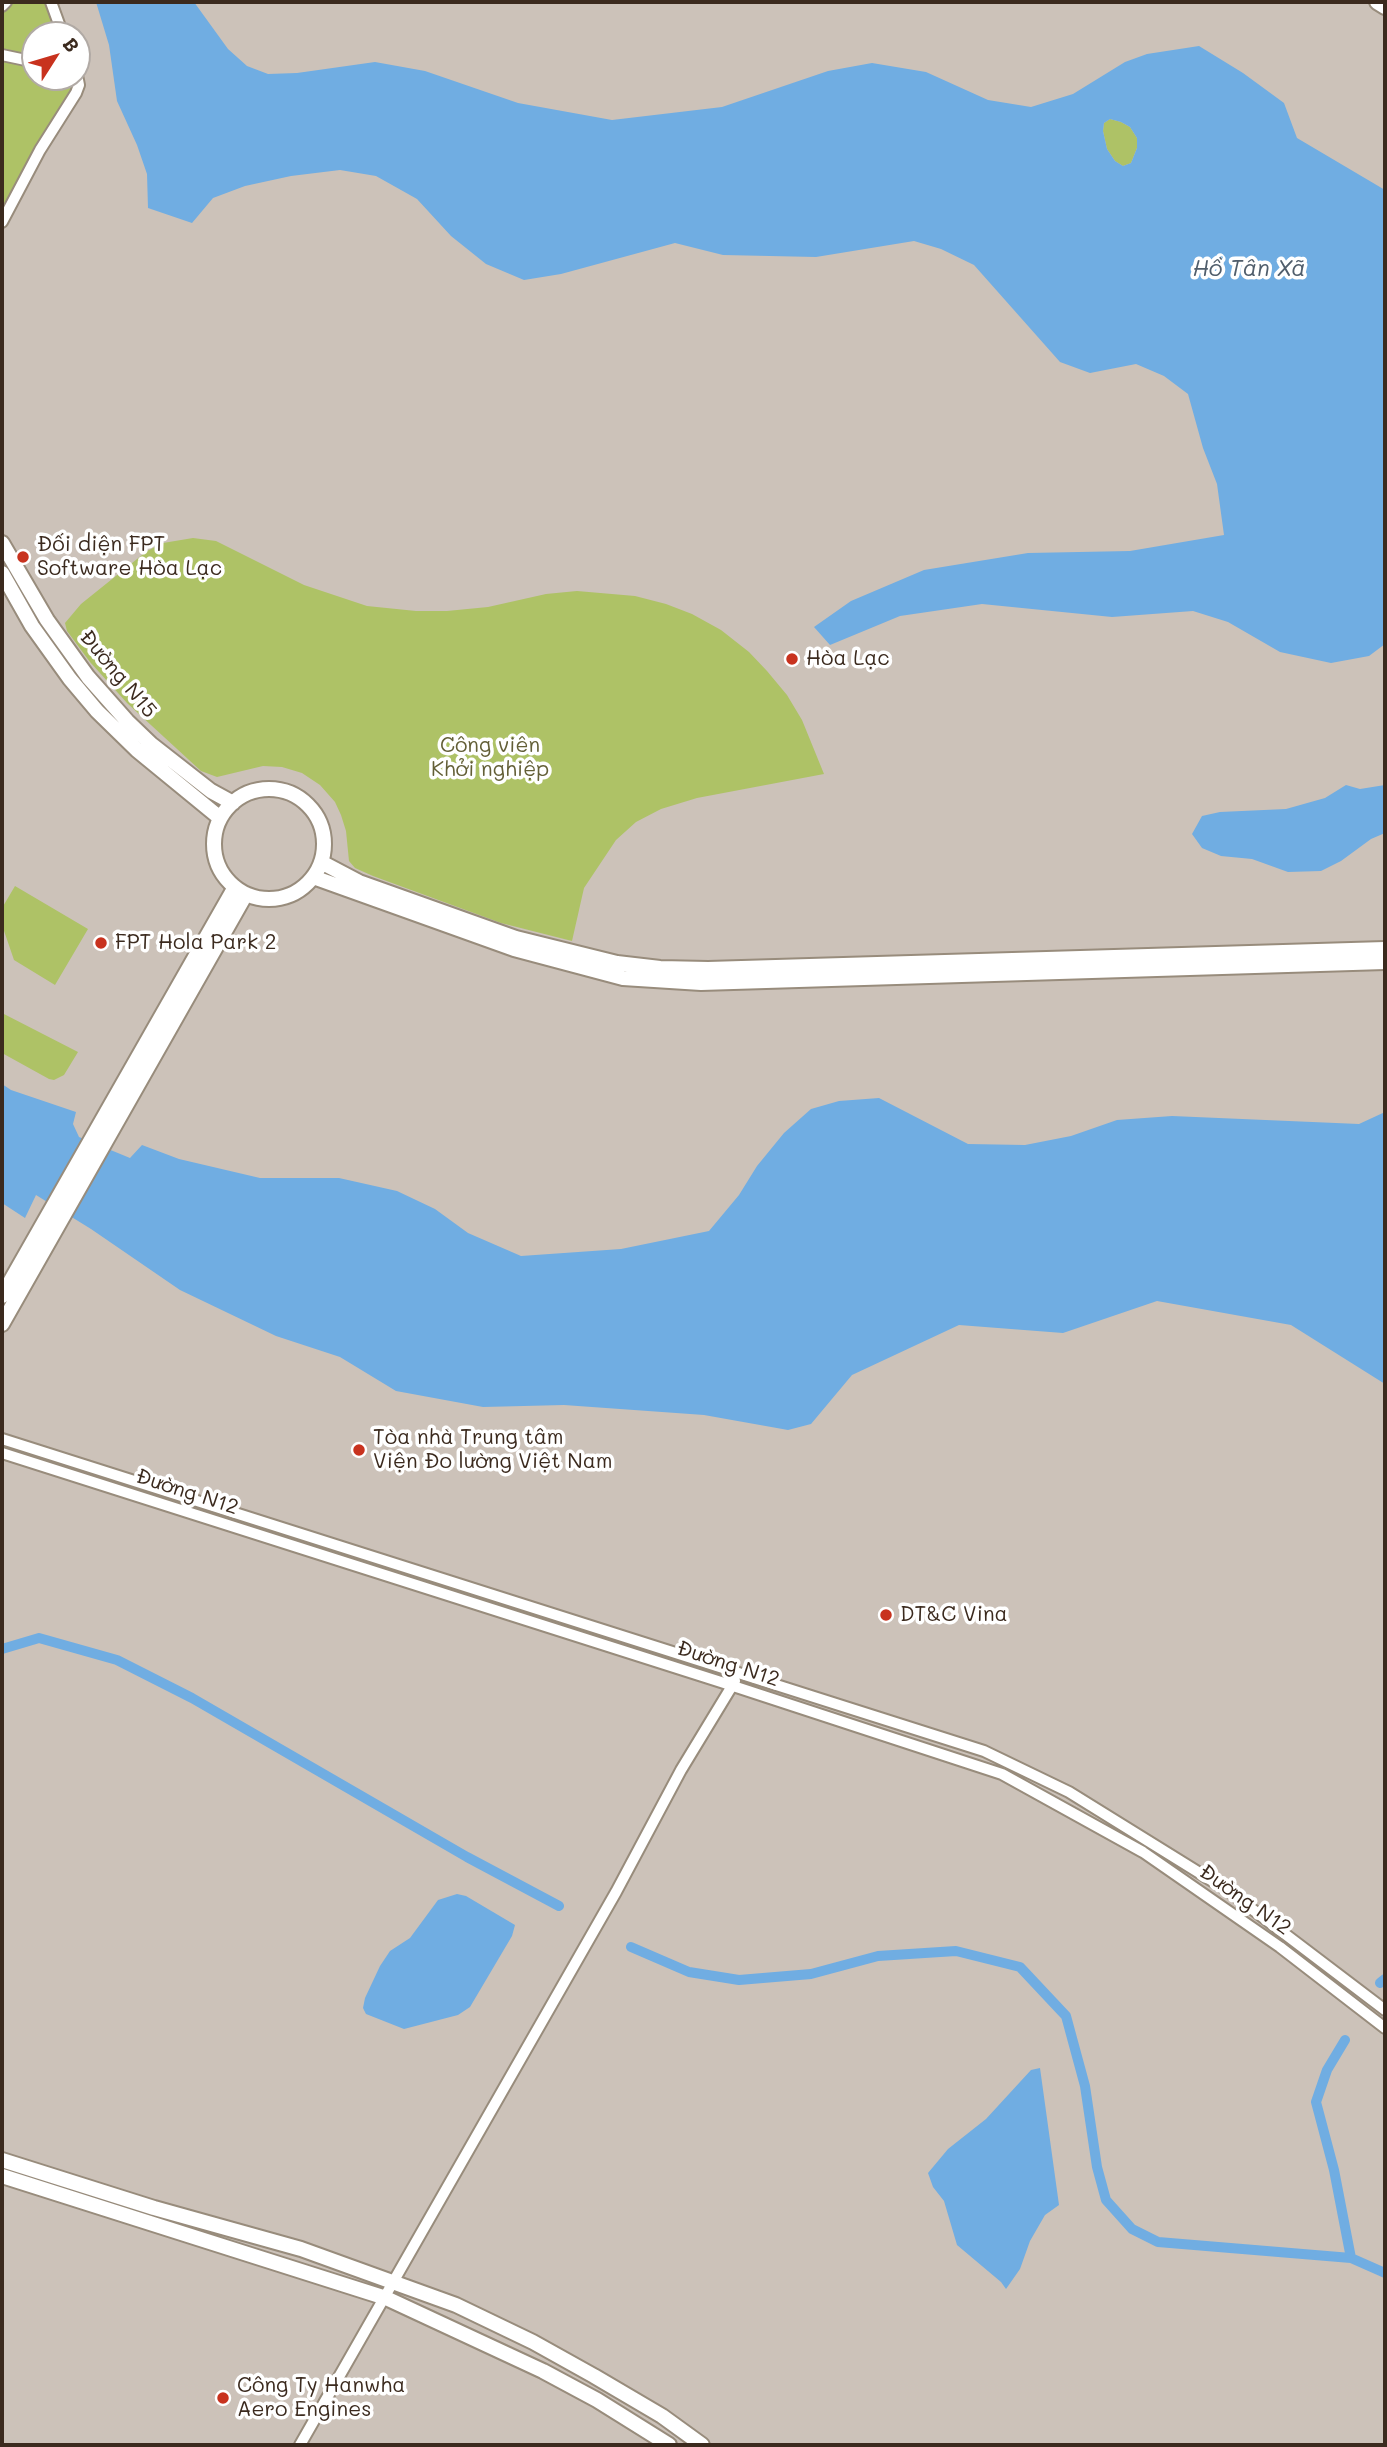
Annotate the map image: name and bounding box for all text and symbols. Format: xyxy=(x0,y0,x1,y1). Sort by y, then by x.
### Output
north arrow xyxy=(21,21,91,91)
text: B xyxy=(58,32,85,57)
water label: Hồ Tân Xã xyxy=(1192,255,1306,283)
place label: Đối diện FPT Software Hòa Lạc xyxy=(37,532,222,582)
marker: Đối diện FPT Software Hòa Lạc xyxy=(15,549,31,565)
street label: Đường N15 xyxy=(74,625,162,723)
place label: Hòa Lạc xyxy=(806,646,890,672)
marker: Hòa Lạc xyxy=(784,651,800,667)
park label: Công viên Khởi nghiệp xyxy=(431,733,549,783)
place label: FPT Hola Park 2 xyxy=(115,930,277,956)
marker: FPT Hola Park 2 xyxy=(93,935,109,951)
place label: Tòa nhà Trung tâm Viện Đo lường Việt Nam xyxy=(373,1425,613,1475)
marker: Tòa nhà Trung tâm Viện Đo lường Việt Nam xyxy=(351,1442,367,1458)
street label: Đường N12 xyxy=(133,1464,241,1520)
place label: DT&C Vina xyxy=(900,1602,1008,1628)
marker: DT&C Vina xyxy=(878,1607,894,1623)
street label: Đường N12 xyxy=(674,1636,782,1692)
street label: Đường N12 xyxy=(1194,1859,1296,1941)
place label: Công Ty Hanwha Aero Engines xyxy=(237,2373,405,2423)
marker: Công Ty Hanwha Aero Engines xyxy=(215,2390,231,2406)

